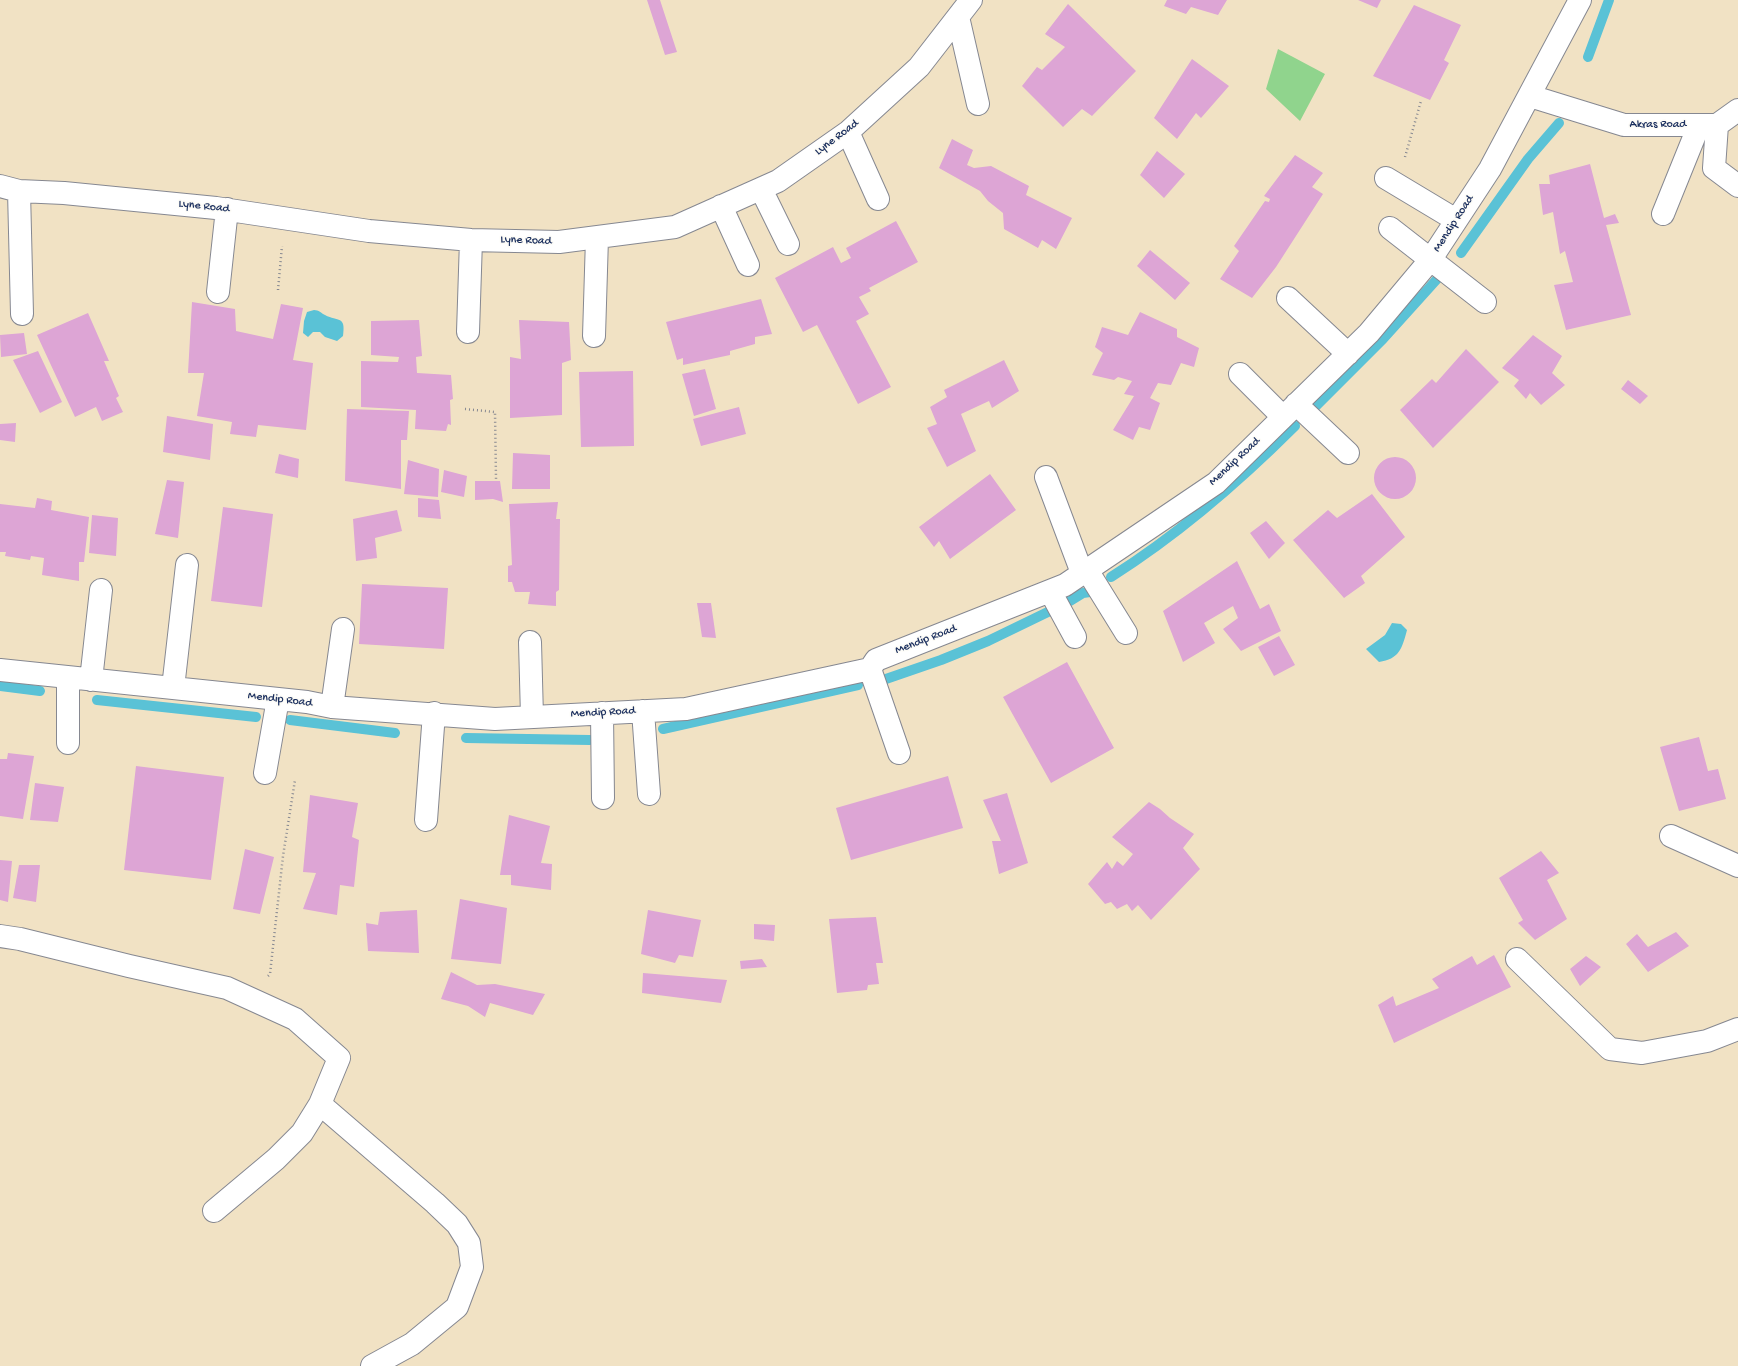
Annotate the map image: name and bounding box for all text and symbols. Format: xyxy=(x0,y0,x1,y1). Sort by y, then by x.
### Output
street label: Lyne Road xyxy=(812,117,862,159)
street label: Akras Road xyxy=(1630,118,1686,132)
street label: Mendip Road xyxy=(1430,193,1478,255)
street label: Lyne Road xyxy=(178,197,230,217)
street label: Lyne Road xyxy=(500,233,552,249)
street label: Mendip Road xyxy=(1206,435,1264,489)
street label: Mendip Road xyxy=(893,622,959,658)
street label: Mendip Road xyxy=(247,689,313,711)
street label: Mendip Road xyxy=(570,704,636,722)

